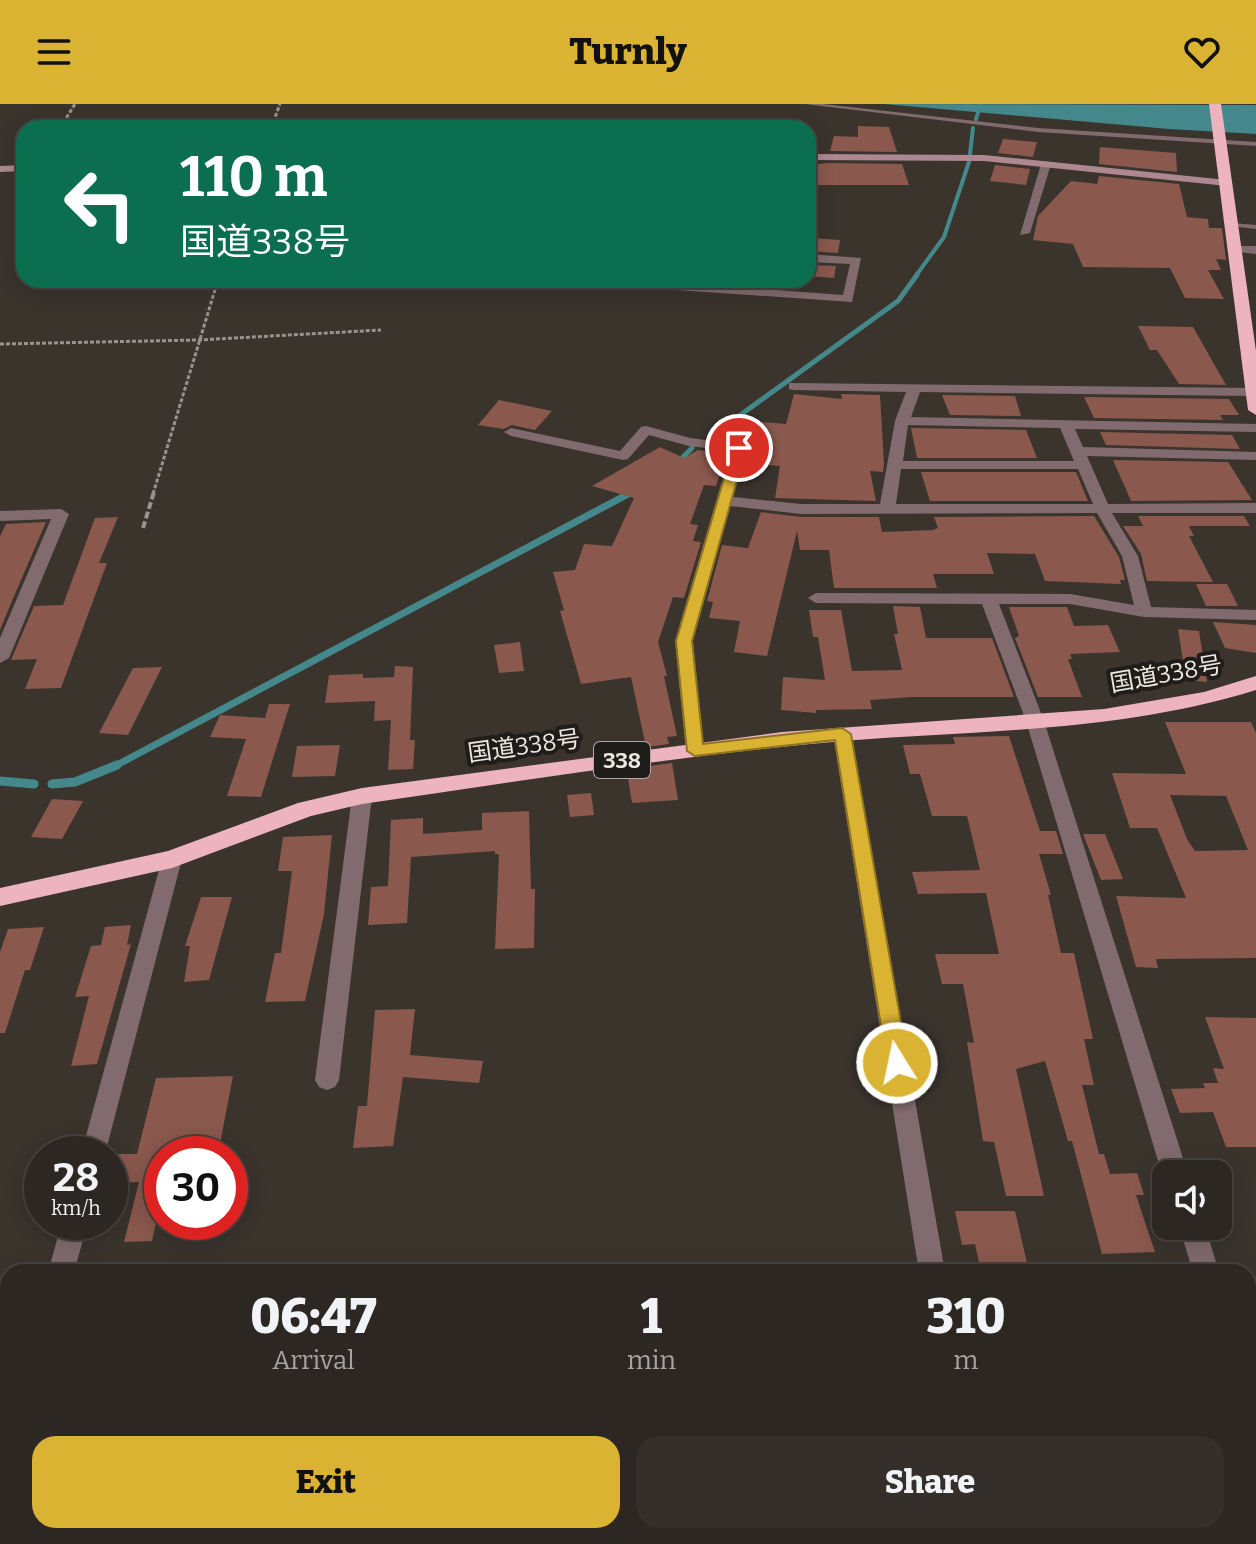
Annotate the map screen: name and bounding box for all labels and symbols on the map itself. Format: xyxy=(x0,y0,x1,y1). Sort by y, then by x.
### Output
pin xyxy=(705,414,773,482)
street label: 国道338号 xyxy=(1108,650,1224,698)
street label: 国道338号 xyxy=(466,724,582,768)
road number: 338 xyxy=(594,742,650,778)
position arrow xyxy=(855,1021,939,1105)
speed limit sign: 30 xyxy=(144,1136,248,1240)

